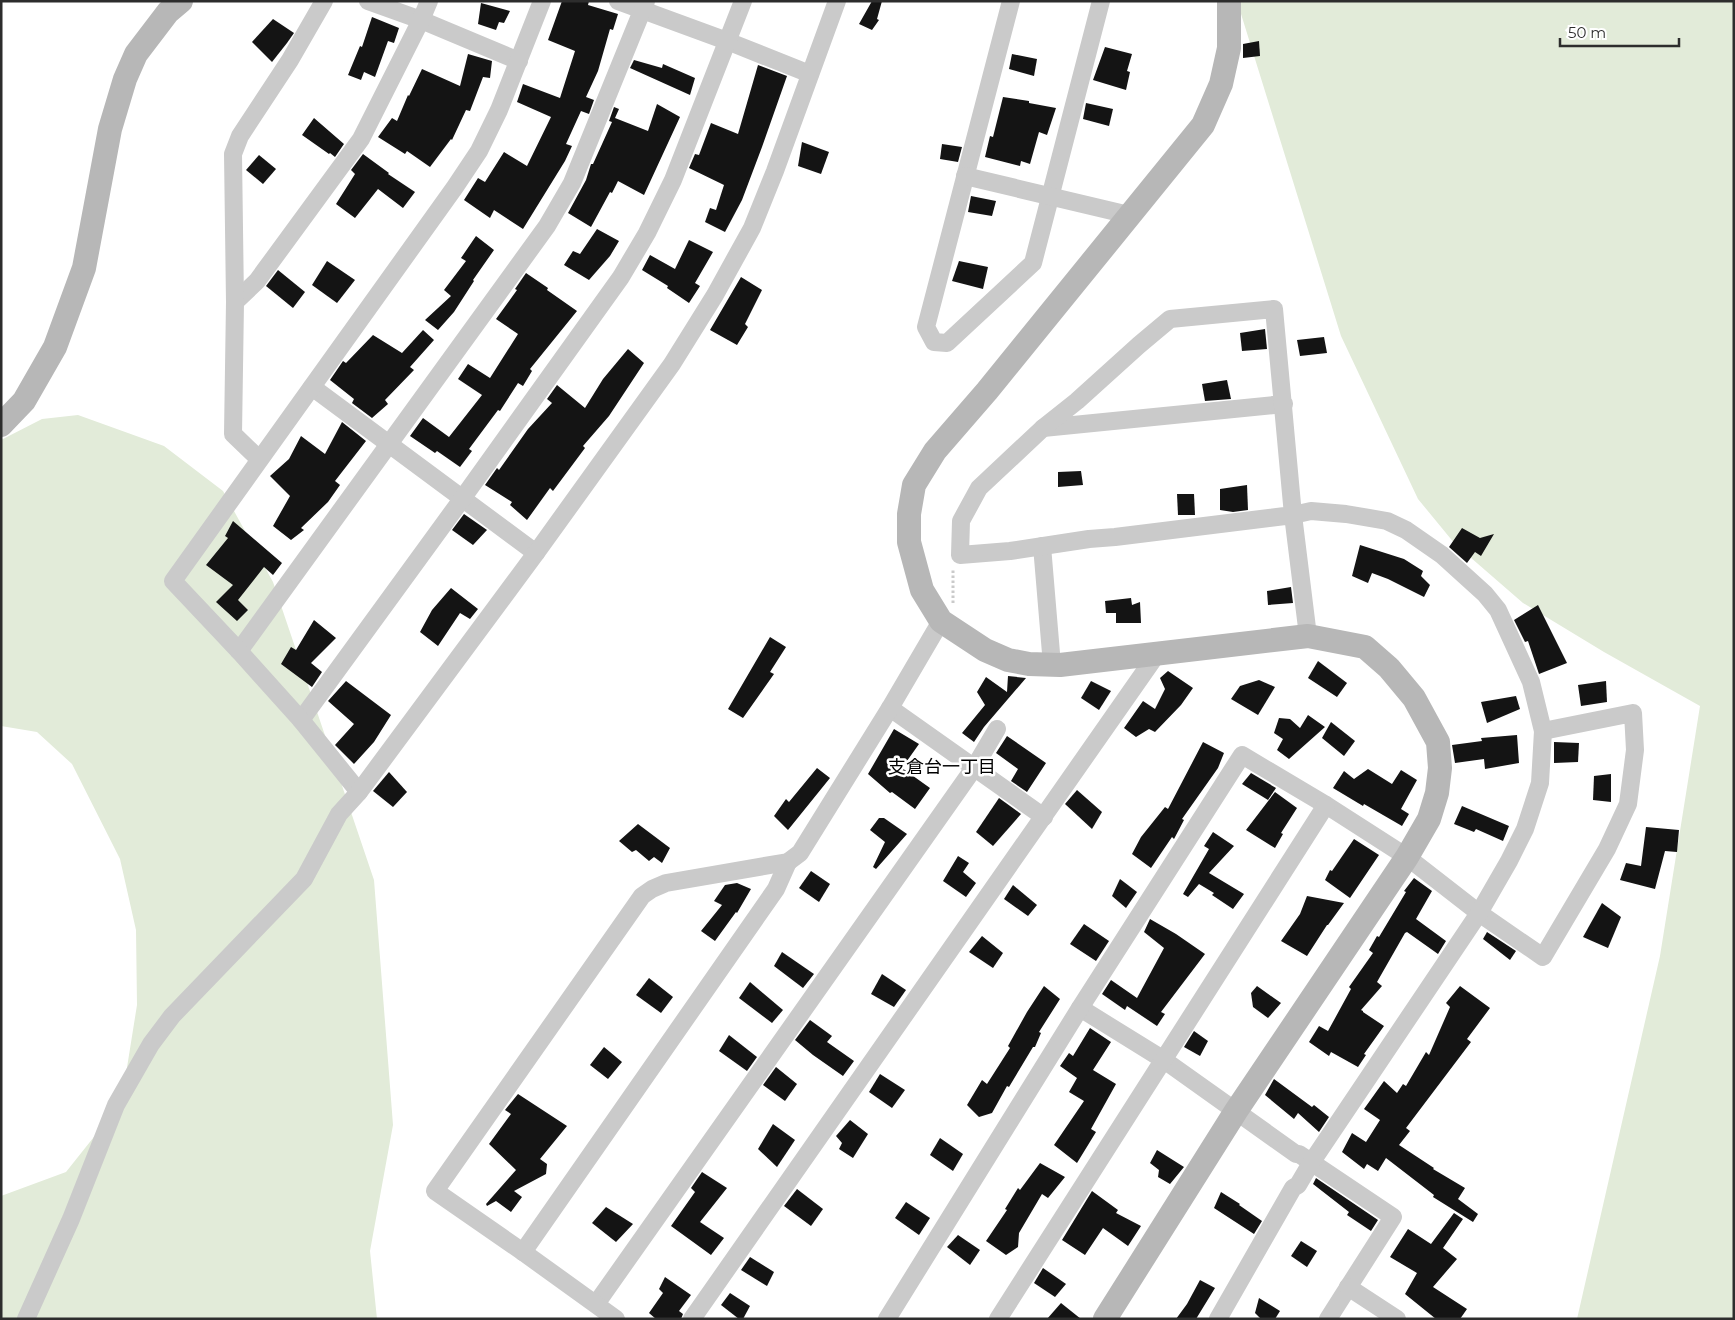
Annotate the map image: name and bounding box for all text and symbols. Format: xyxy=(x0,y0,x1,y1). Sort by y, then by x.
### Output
scale bar xyxy=(1560,15,1679,47)
text: 50 m xyxy=(1568,23,1606,42)
district label: 支倉台一丁目 xyxy=(888,756,996,778)

